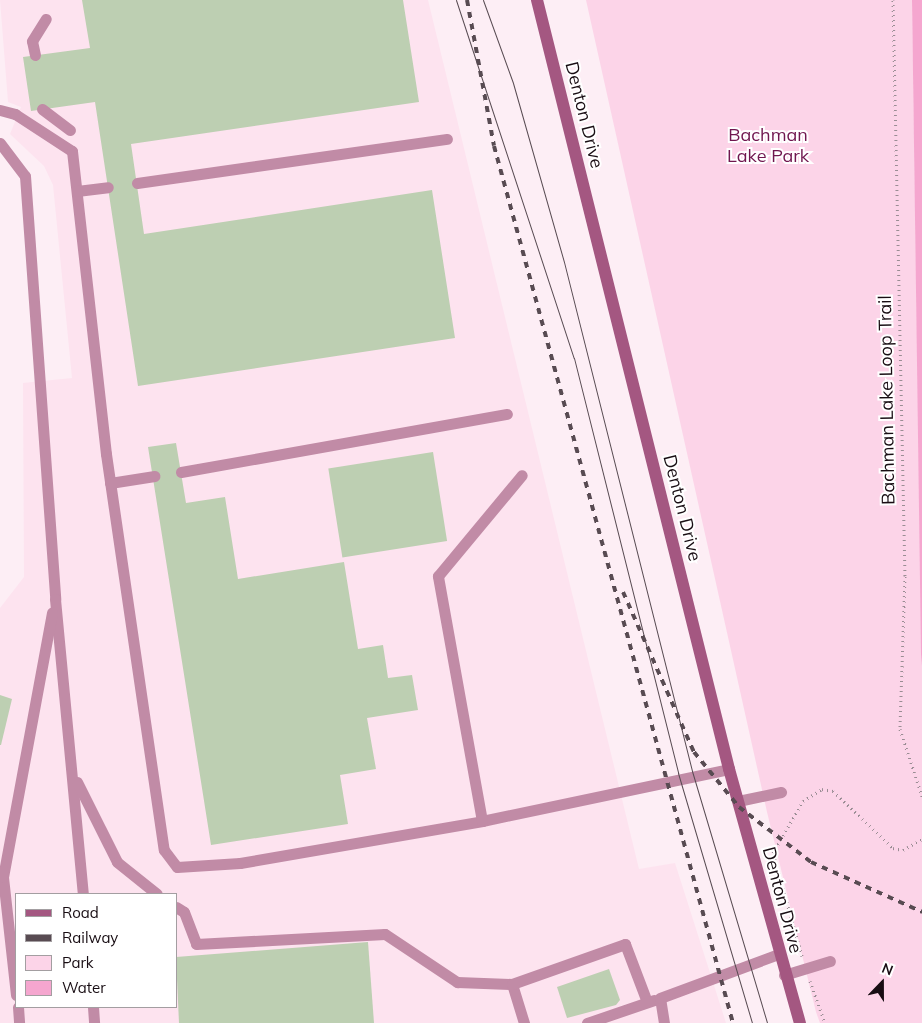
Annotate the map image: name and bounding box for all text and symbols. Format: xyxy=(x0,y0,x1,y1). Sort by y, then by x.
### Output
street label: Denton Drive xyxy=(560,60,608,170)
park label: Bachman Lake Park xyxy=(727,125,809,168)
street label: Bachman Lake Loop Trail xyxy=(874,295,900,505)
street label: Denton Drive xyxy=(658,453,706,563)
street label: Denton Drive xyxy=(757,845,807,955)
legend xyxy=(15,893,178,1008)
text: Road xyxy=(62,903,99,922)
text: Railway xyxy=(62,928,118,947)
text: Park xyxy=(62,953,94,972)
north arrow xyxy=(857,958,907,1008)
text: N xyxy=(879,959,896,979)
text: Water xyxy=(62,978,106,997)

